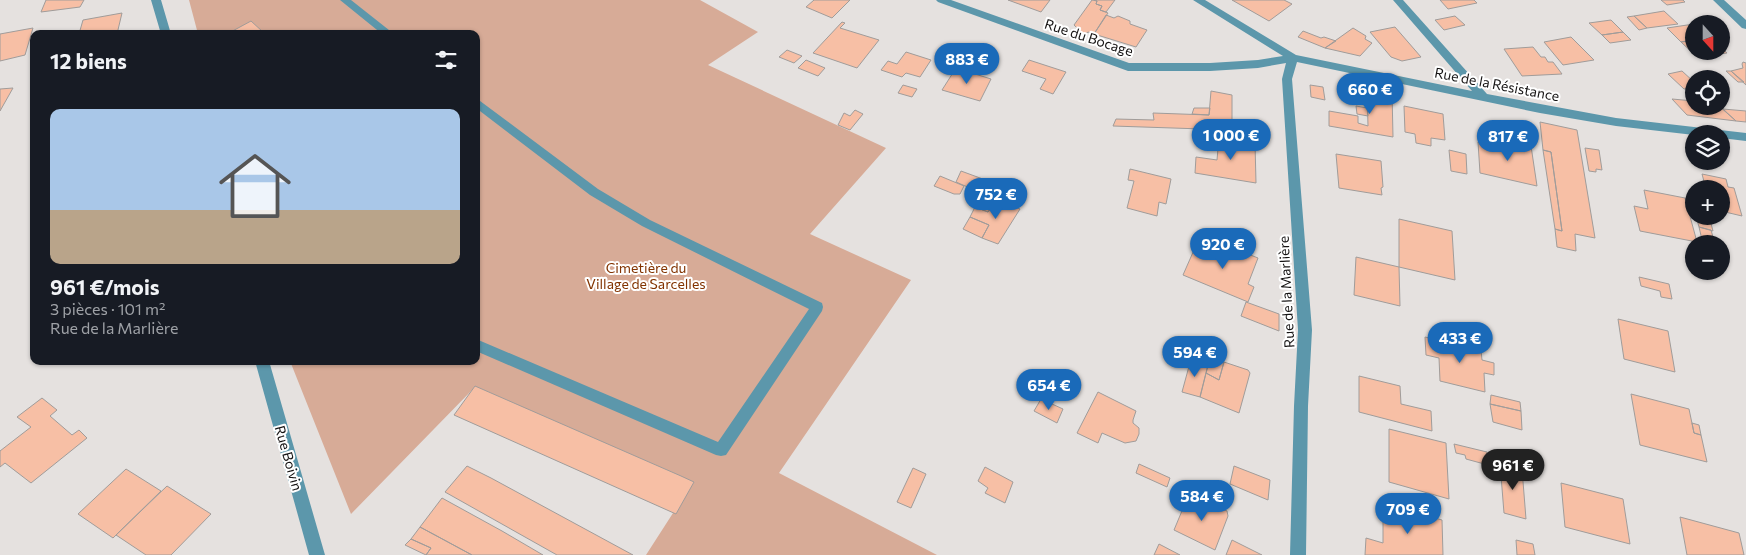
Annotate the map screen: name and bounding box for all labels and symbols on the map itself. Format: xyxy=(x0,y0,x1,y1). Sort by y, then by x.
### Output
street label: Rue du Bocage xyxy=(1042,15,1136,59)
north arrow xyxy=(1685,15,1730,60)
pin: 883 € xyxy=(932,42,1002,85)
street label: Rue de la Résistance xyxy=(1433,64,1561,104)
pin: 660 € xyxy=(1335,72,1405,115)
pin: 1 000 € xyxy=(1185,119,1277,161)
pin: 817 € xyxy=(1473,120,1543,162)
pin: 752 € xyxy=(961,178,1031,220)
pin: 920 € xyxy=(1188,228,1258,270)
street label: Rue de la Marlière xyxy=(1275,235,1297,349)
park label: Cimetière du Village de Sarcelles xyxy=(586,259,706,292)
pin: 433 € xyxy=(1425,322,1495,364)
pin: 594 € xyxy=(1160,336,1230,378)
pin: 654 € xyxy=(1014,368,1084,411)
street label: Rue Boivin xyxy=(272,423,306,493)
pin: 961 € xyxy=(1478,448,1548,491)
pin: 584 € xyxy=(1167,480,1237,522)
pin: 709 € xyxy=(1373,492,1443,535)

